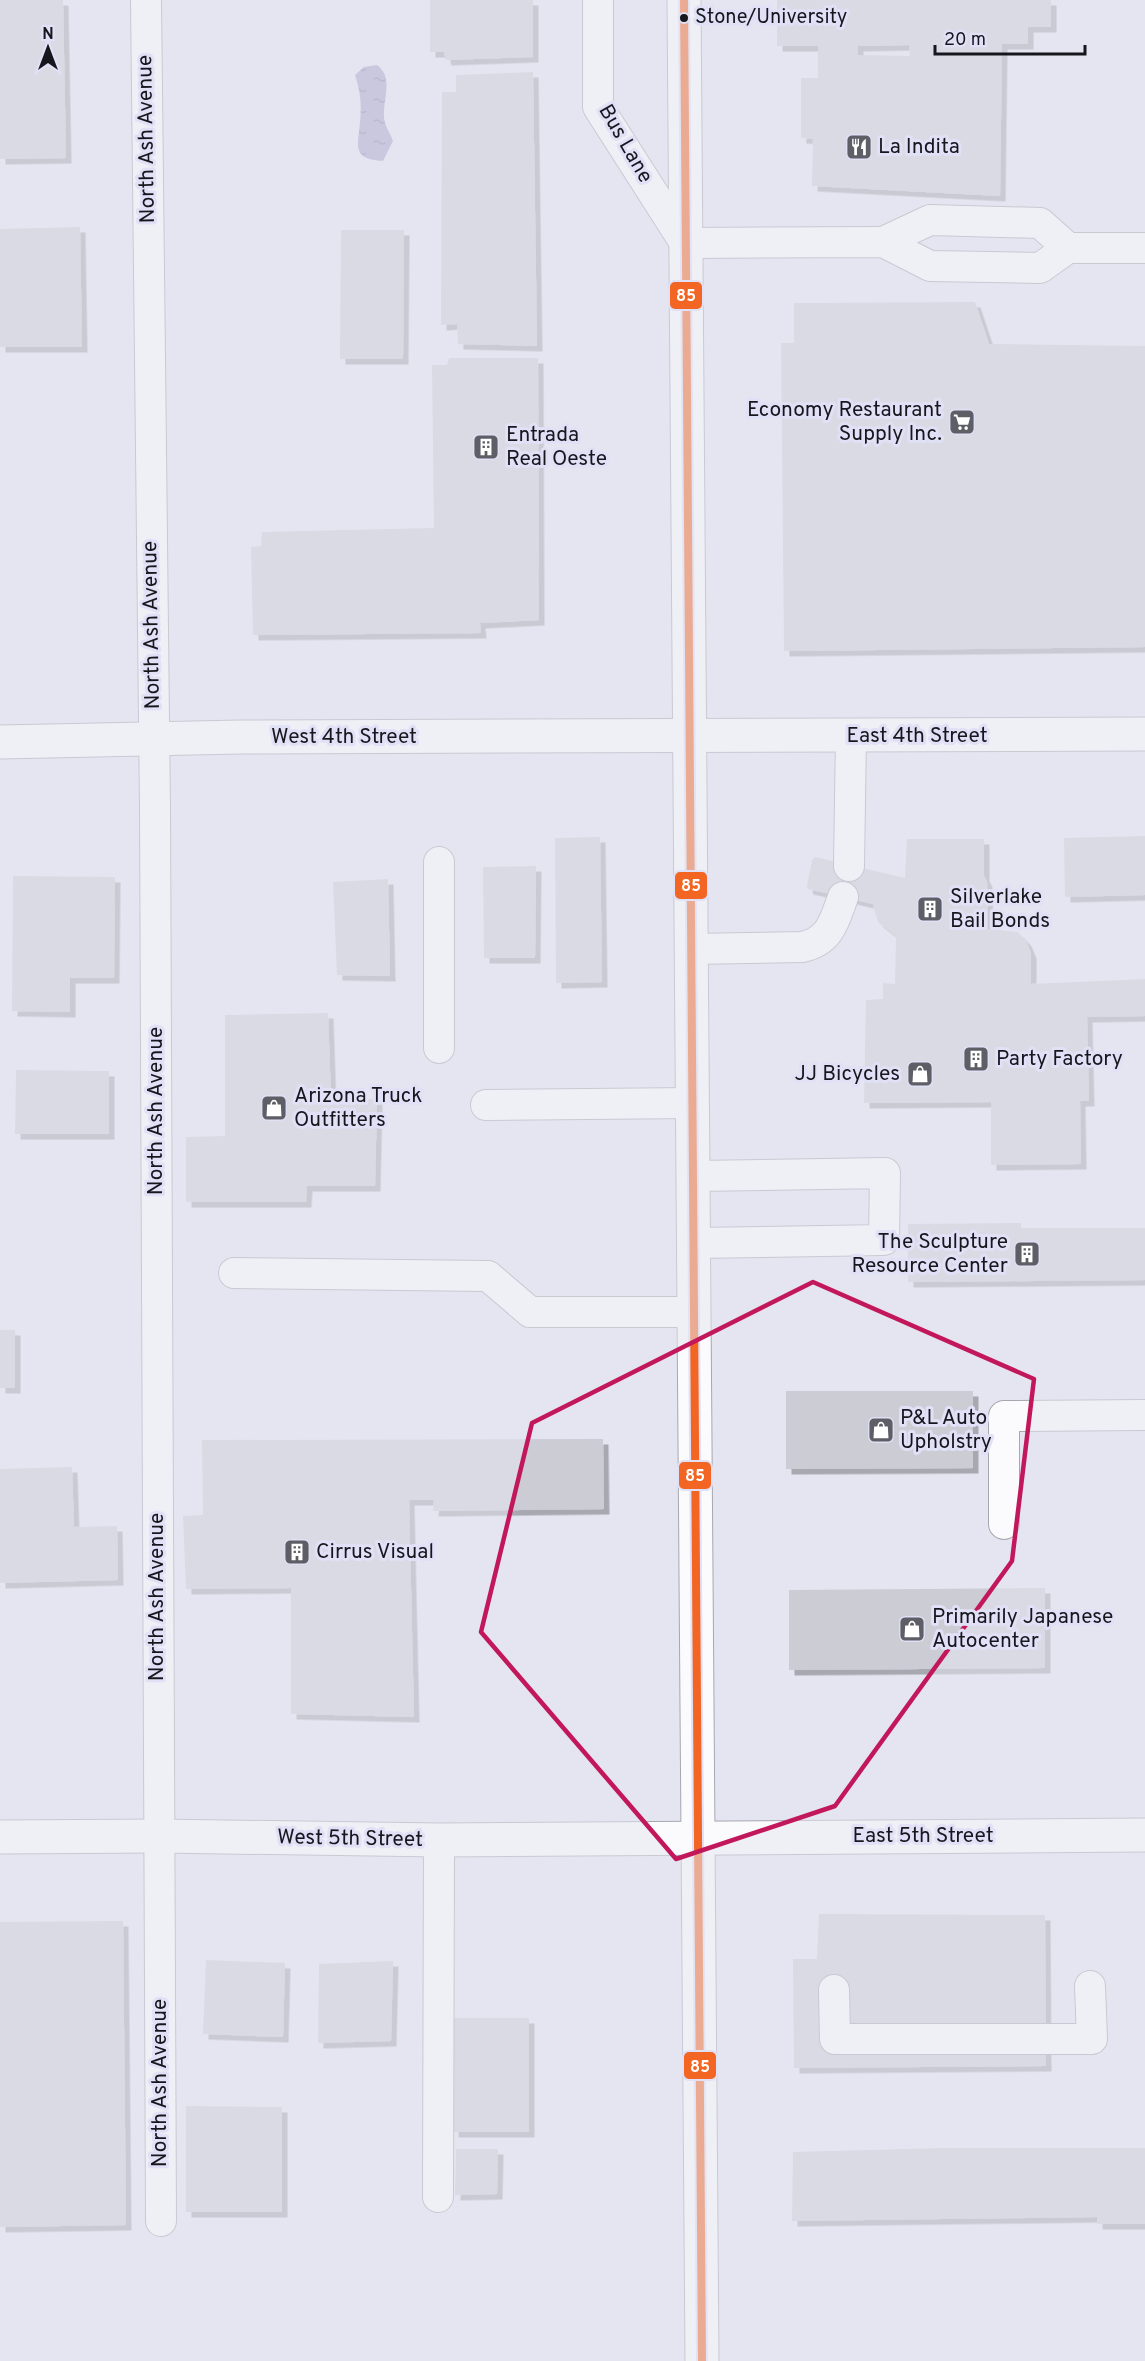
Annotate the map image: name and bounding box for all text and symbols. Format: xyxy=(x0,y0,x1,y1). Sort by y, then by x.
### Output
place label: Stone/University xyxy=(695,5,847,31)
marker: Stone/University xyxy=(678,12,690,24)
north arrow xyxy=(18,18,78,78)
scale bar xyxy=(935,18,1085,56)
text: N xyxy=(42,25,54,45)
text: 20 m xyxy=(944,29,986,52)
street label: North Ash Avenue xyxy=(132,54,162,224)
street label: Bus Lane xyxy=(592,100,658,188)
restaurant icon: La Indita xyxy=(844,132,874,162)
place label: La Indita xyxy=(878,134,960,161)
line badge: 85 xyxy=(669,281,703,310)
text: 85 xyxy=(676,287,696,307)
place label: Economy Restaurant Supply Inc. xyxy=(747,397,942,448)
supermarket icon: Economy Restaurant Supply Inc. xyxy=(947,407,977,437)
place label: Entrada Real Oeste xyxy=(506,422,607,473)
building icon: Entrada Real Oeste xyxy=(471,432,501,462)
street label: North Ash Avenue xyxy=(137,540,167,710)
street label: East 4th Street xyxy=(846,723,988,750)
street label: West 4th Street xyxy=(271,724,417,751)
line badge: 85 xyxy=(674,871,708,900)
text: 85 xyxy=(681,877,701,897)
place label: Silverlake Bail Bonds xyxy=(950,884,1050,935)
building icon: Silverlake Bail Bonds xyxy=(915,894,945,924)
street label: North Ash Avenue xyxy=(143,1027,170,1195)
building icon: Party Factory xyxy=(961,1044,991,1074)
place label: Party Factory xyxy=(996,1046,1123,1073)
shop icon: JJ Bicycles xyxy=(905,1059,935,1089)
place label: JJ Bicycles xyxy=(794,1061,900,1088)
place label: Arizona Truck Outfitters xyxy=(294,1083,422,1134)
shop icon: Arizona Truck Outfitters xyxy=(259,1093,289,1123)
place label: The Sculpture Resource Center xyxy=(851,1229,1008,1280)
building icon: The Sculpture Resource Center xyxy=(1012,1239,1042,1269)
place label: P&L Auto Upholstry xyxy=(900,1405,992,1456)
shop icon: P&L Auto Upholstry xyxy=(866,1415,896,1445)
line badge: 85 xyxy=(678,1461,712,1490)
text: 85 xyxy=(685,1467,705,1487)
street label: North Ash Avenue xyxy=(144,1513,171,1681)
building icon: Cirrus Visual xyxy=(282,1537,312,1567)
place label: Cirrus Visual xyxy=(316,1539,434,1566)
place label: Primarily Japanese Autocenter xyxy=(932,1604,1113,1655)
shop icon: Primarily Japanese Autocenter xyxy=(897,1614,927,1644)
street label: East 5th Street xyxy=(852,1823,994,1850)
street label: West 5th Street xyxy=(277,1824,423,1854)
street label: North Ash Avenue xyxy=(147,1999,174,2167)
line badge: 85 xyxy=(683,2051,717,2080)
text: 85 xyxy=(690,2058,710,2078)

